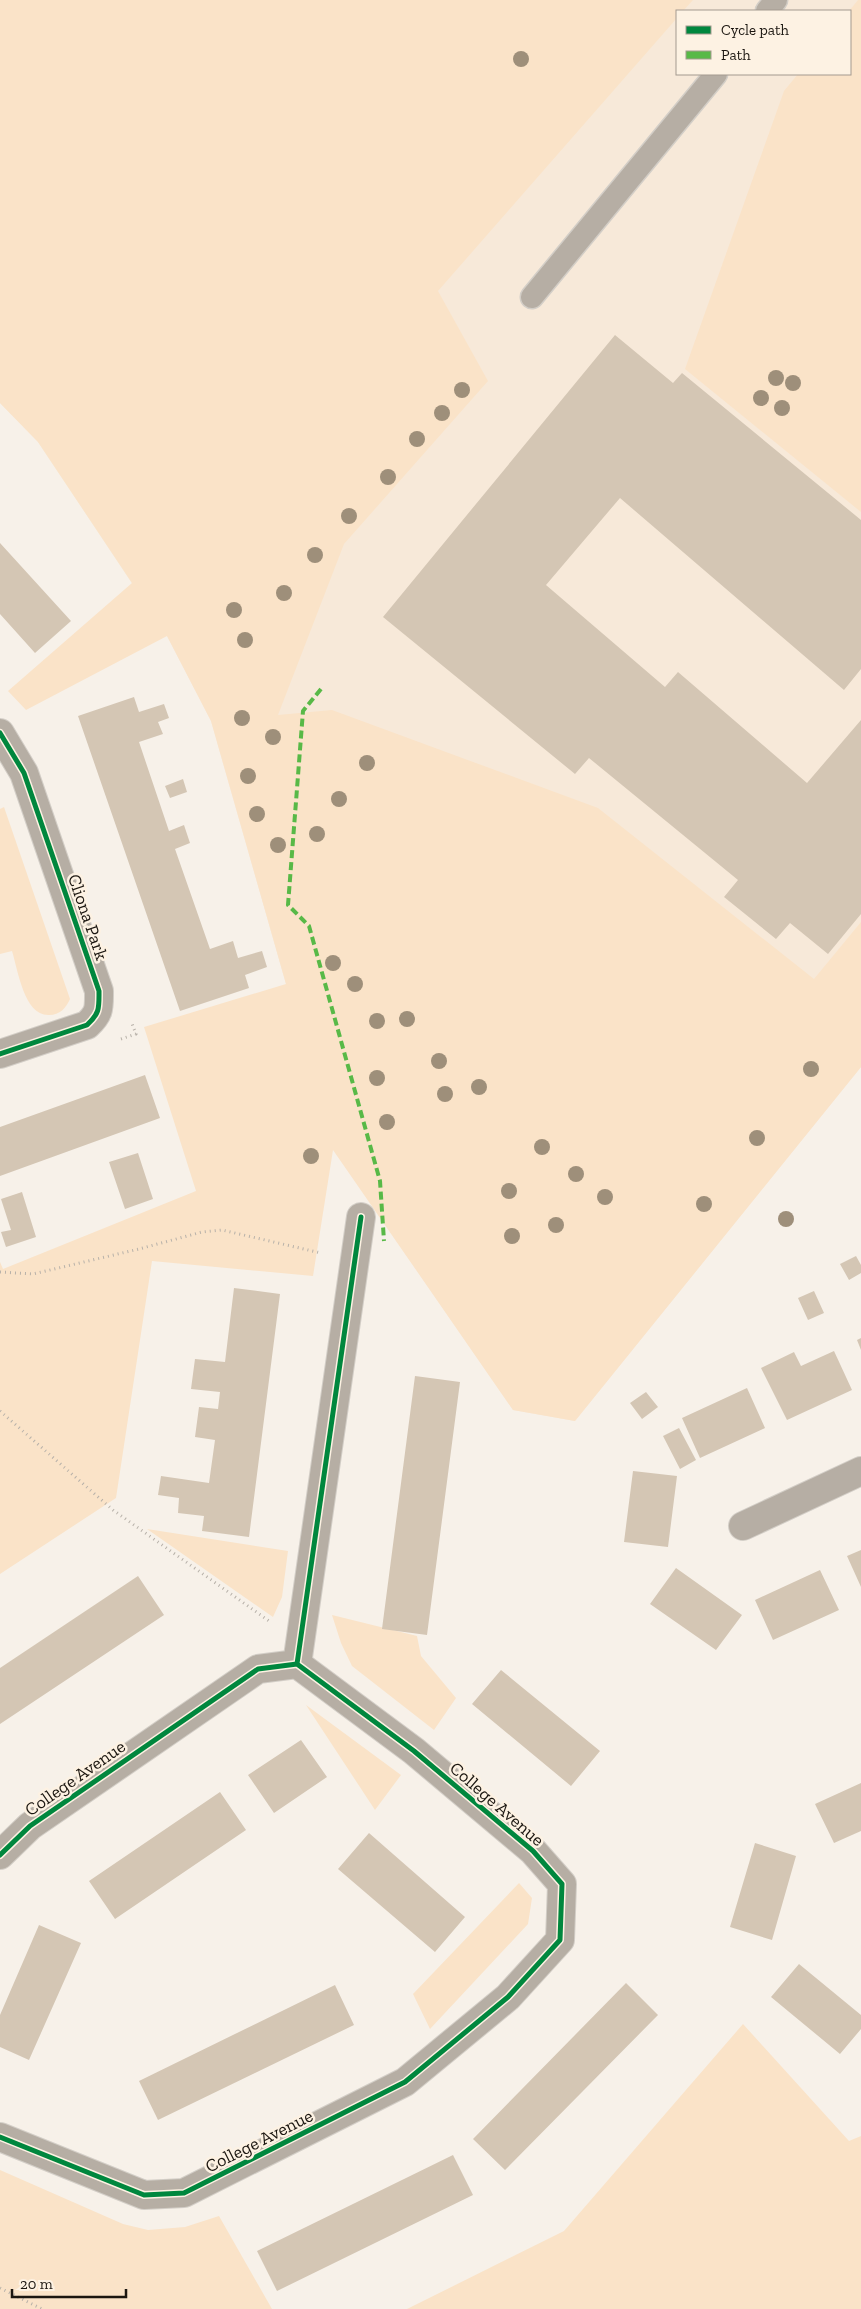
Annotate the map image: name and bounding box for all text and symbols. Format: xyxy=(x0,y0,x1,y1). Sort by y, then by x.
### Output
legend xyxy=(676,10,851,75)
text: Cycle path xyxy=(721,21,790,39)
text: Path xyxy=(721,46,751,64)
street label: Cliona Park xyxy=(63,871,113,964)
street label: College Avenue xyxy=(20,1735,130,1821)
street label: College Avenue xyxy=(445,1757,549,1851)
street label: College Avenue xyxy=(202,2104,316,2178)
scale bar xyxy=(12,2266,126,2298)
text: 20 m xyxy=(20,2275,53,2293)

